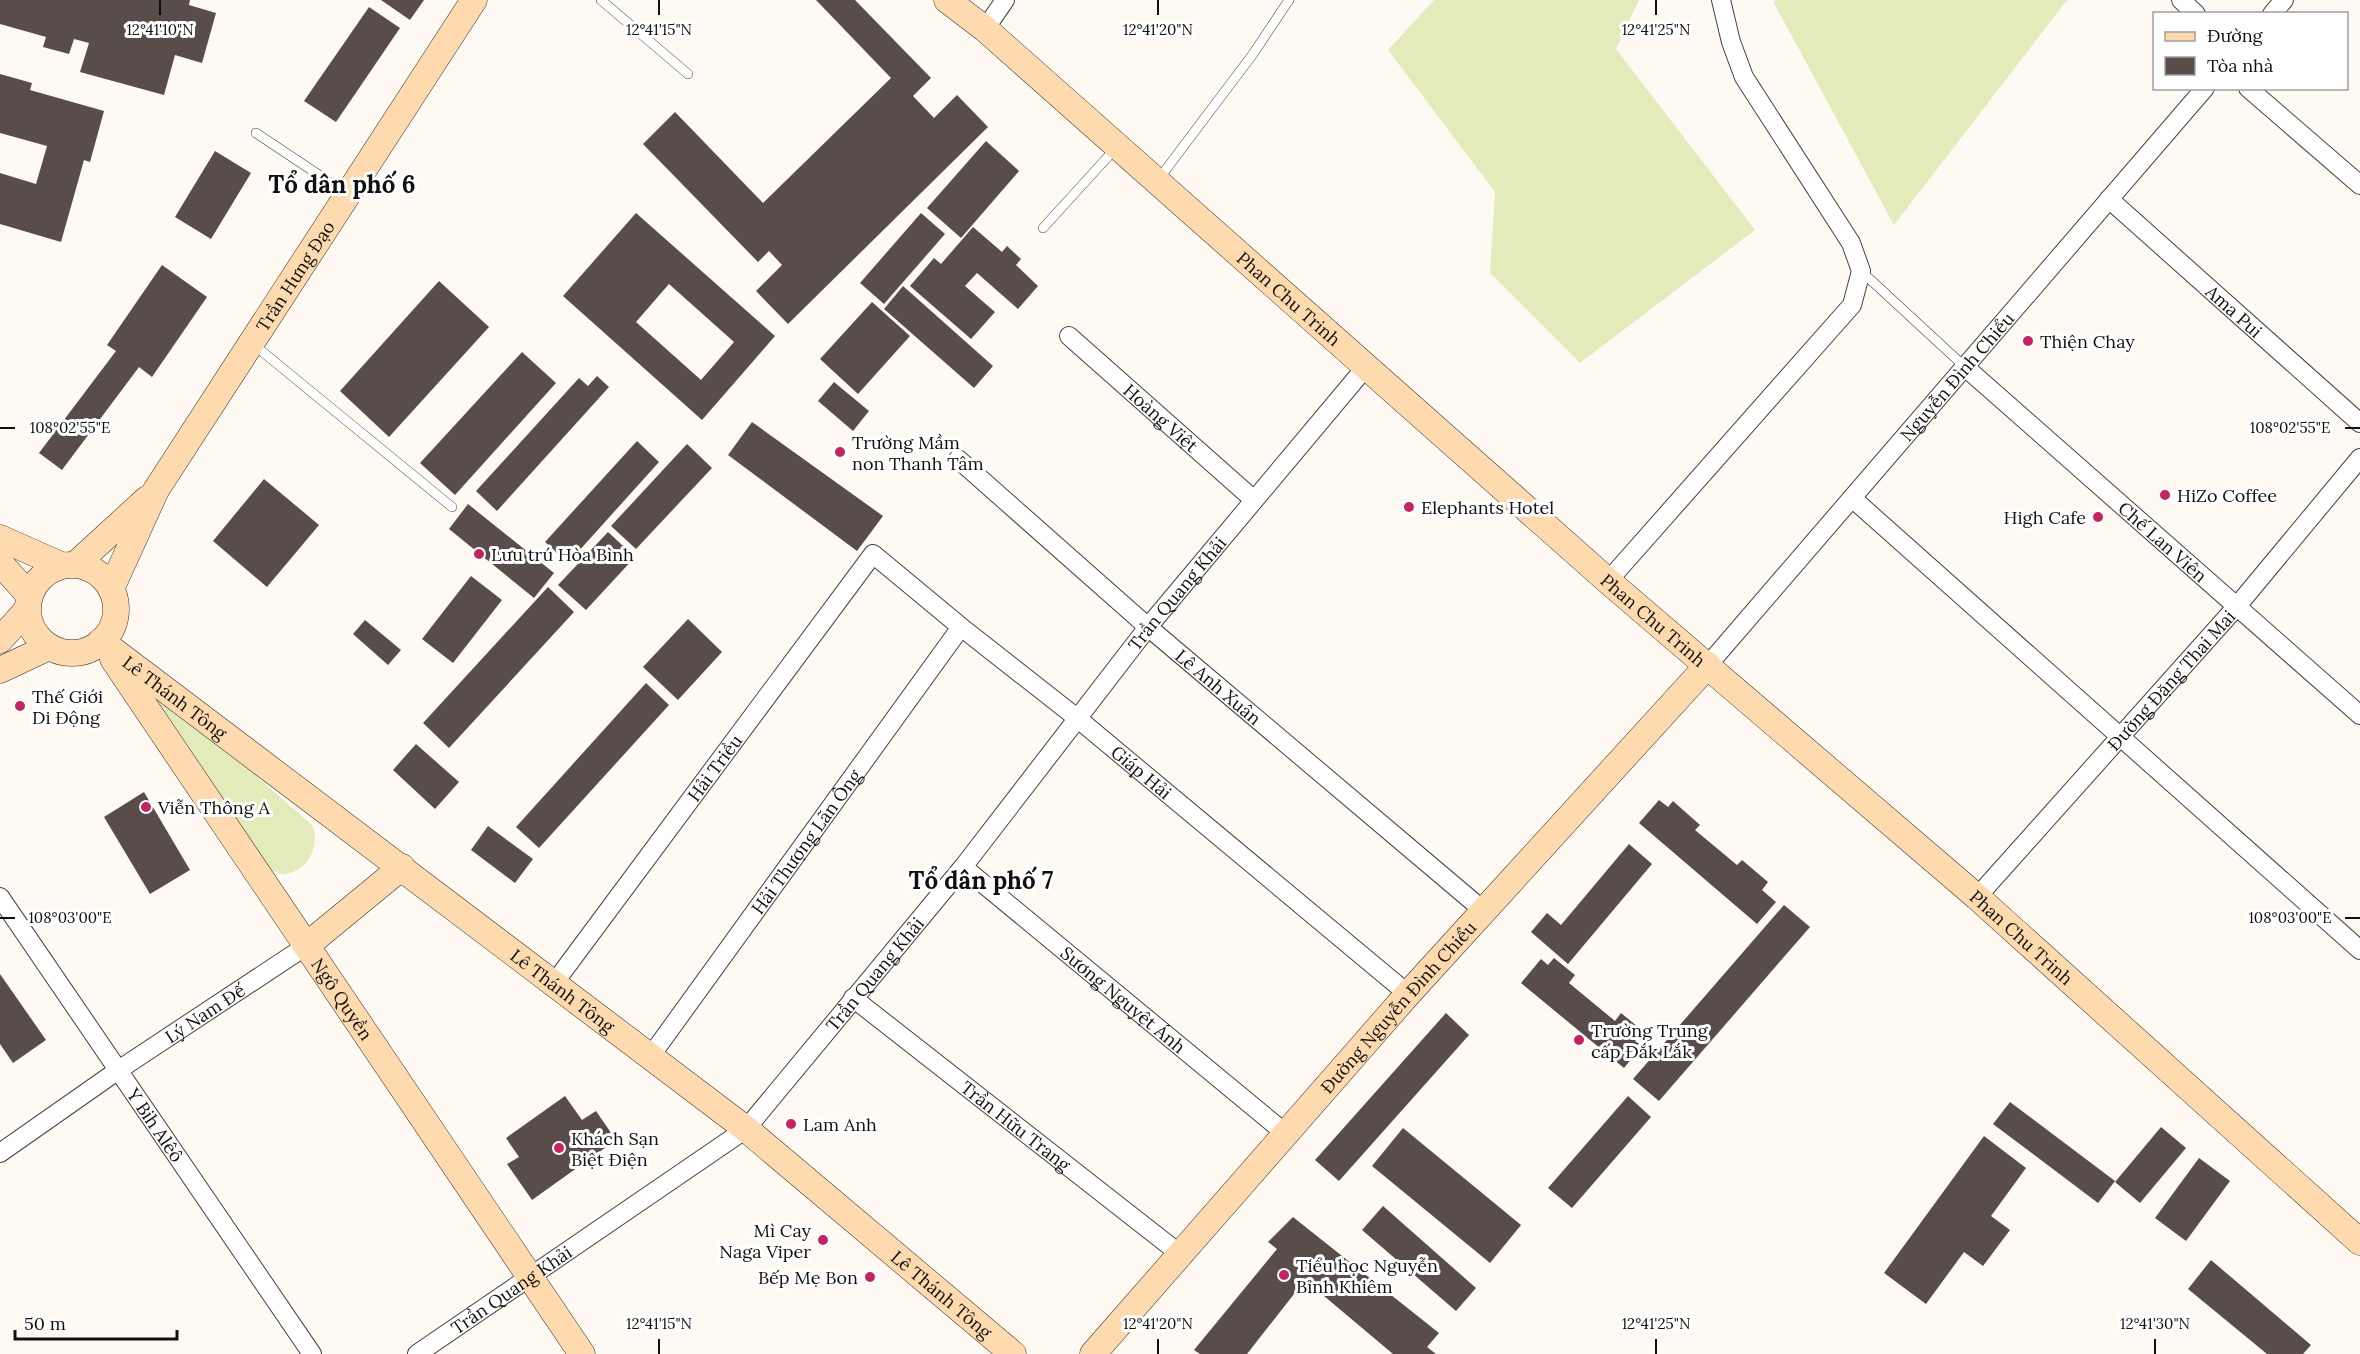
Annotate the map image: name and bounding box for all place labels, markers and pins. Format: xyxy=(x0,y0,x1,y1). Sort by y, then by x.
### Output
place label: Thiện Chay xyxy=(2040,330,2135,353)
marker: Thiện Chay xyxy=(2021,334,2035,348)
place label: Trường Mầm non Thanh Tâm xyxy=(852,431,984,475)
marker: Trường Mầm non Thanh Tâm xyxy=(833,445,847,459)
place label: HiZo Coffee xyxy=(2177,484,2277,507)
marker: HiZo Coffee xyxy=(2158,488,2172,502)
place label: Elephants Hotel xyxy=(1421,496,1554,519)
marker: Elephants Hotel xyxy=(1402,500,1416,514)
place label: High Cafe xyxy=(2004,506,2086,529)
marker: High Cafe xyxy=(2091,510,2105,524)
place label: Lưu trú Hòa Bình xyxy=(491,543,634,566)
marker: Lưu trú Hòa Bình xyxy=(472,547,486,561)
place label: Thế Giới Di Động xyxy=(32,685,103,729)
marker: Thế Giới Di Động xyxy=(13,699,27,713)
place label: Viễn Thông A xyxy=(157,796,270,819)
marker: Viễn Thông A xyxy=(139,800,153,814)
place label: Trường Trung cấp Đắk Lắk xyxy=(1591,1019,1709,1063)
marker: Trường Trung cấp Đắk Lắk xyxy=(1572,1033,1586,1047)
place label: Lam Anh xyxy=(803,1113,877,1136)
marker: Lam Anh xyxy=(784,1117,798,1131)
place label: Khách Sạn Biệt Điện xyxy=(571,1127,659,1171)
marker: Khách Sạn Biệt Điện xyxy=(552,1141,566,1155)
place label: Mì Cay Naga Viper xyxy=(719,1219,811,1263)
marker: Mì Cay Naga Viper xyxy=(816,1233,830,1247)
place label: Tiểu học Nguyễn Bỉnh Khiêm xyxy=(1296,1254,1438,1298)
place label: Bếp Mẹ Bon xyxy=(758,1266,858,1289)
marker: Tiểu học Nguyễn Bỉnh Khiêm xyxy=(1277,1268,1291,1282)
marker: Bếp Mẹ Bon xyxy=(863,1270,877,1284)

